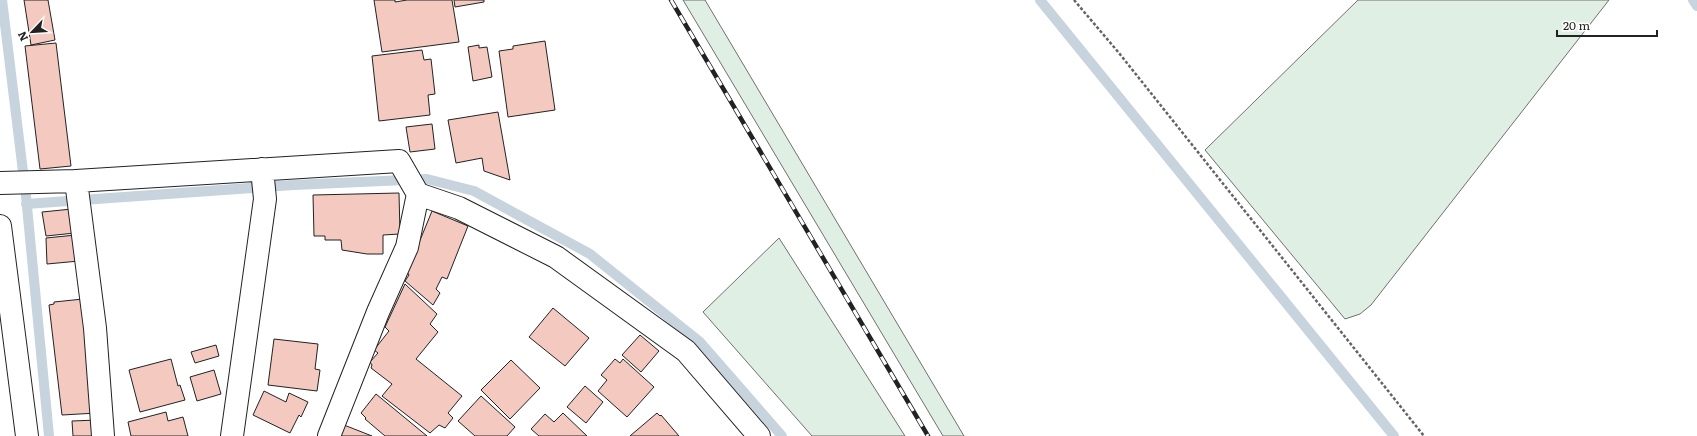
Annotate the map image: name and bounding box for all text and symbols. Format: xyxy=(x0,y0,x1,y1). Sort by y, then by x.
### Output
north arrow xyxy=(12,12,52,52)
scale bar xyxy=(1557,12,1657,38)
text: 20 m xyxy=(1563,16,1590,34)
text: N xyxy=(13,29,31,44)

